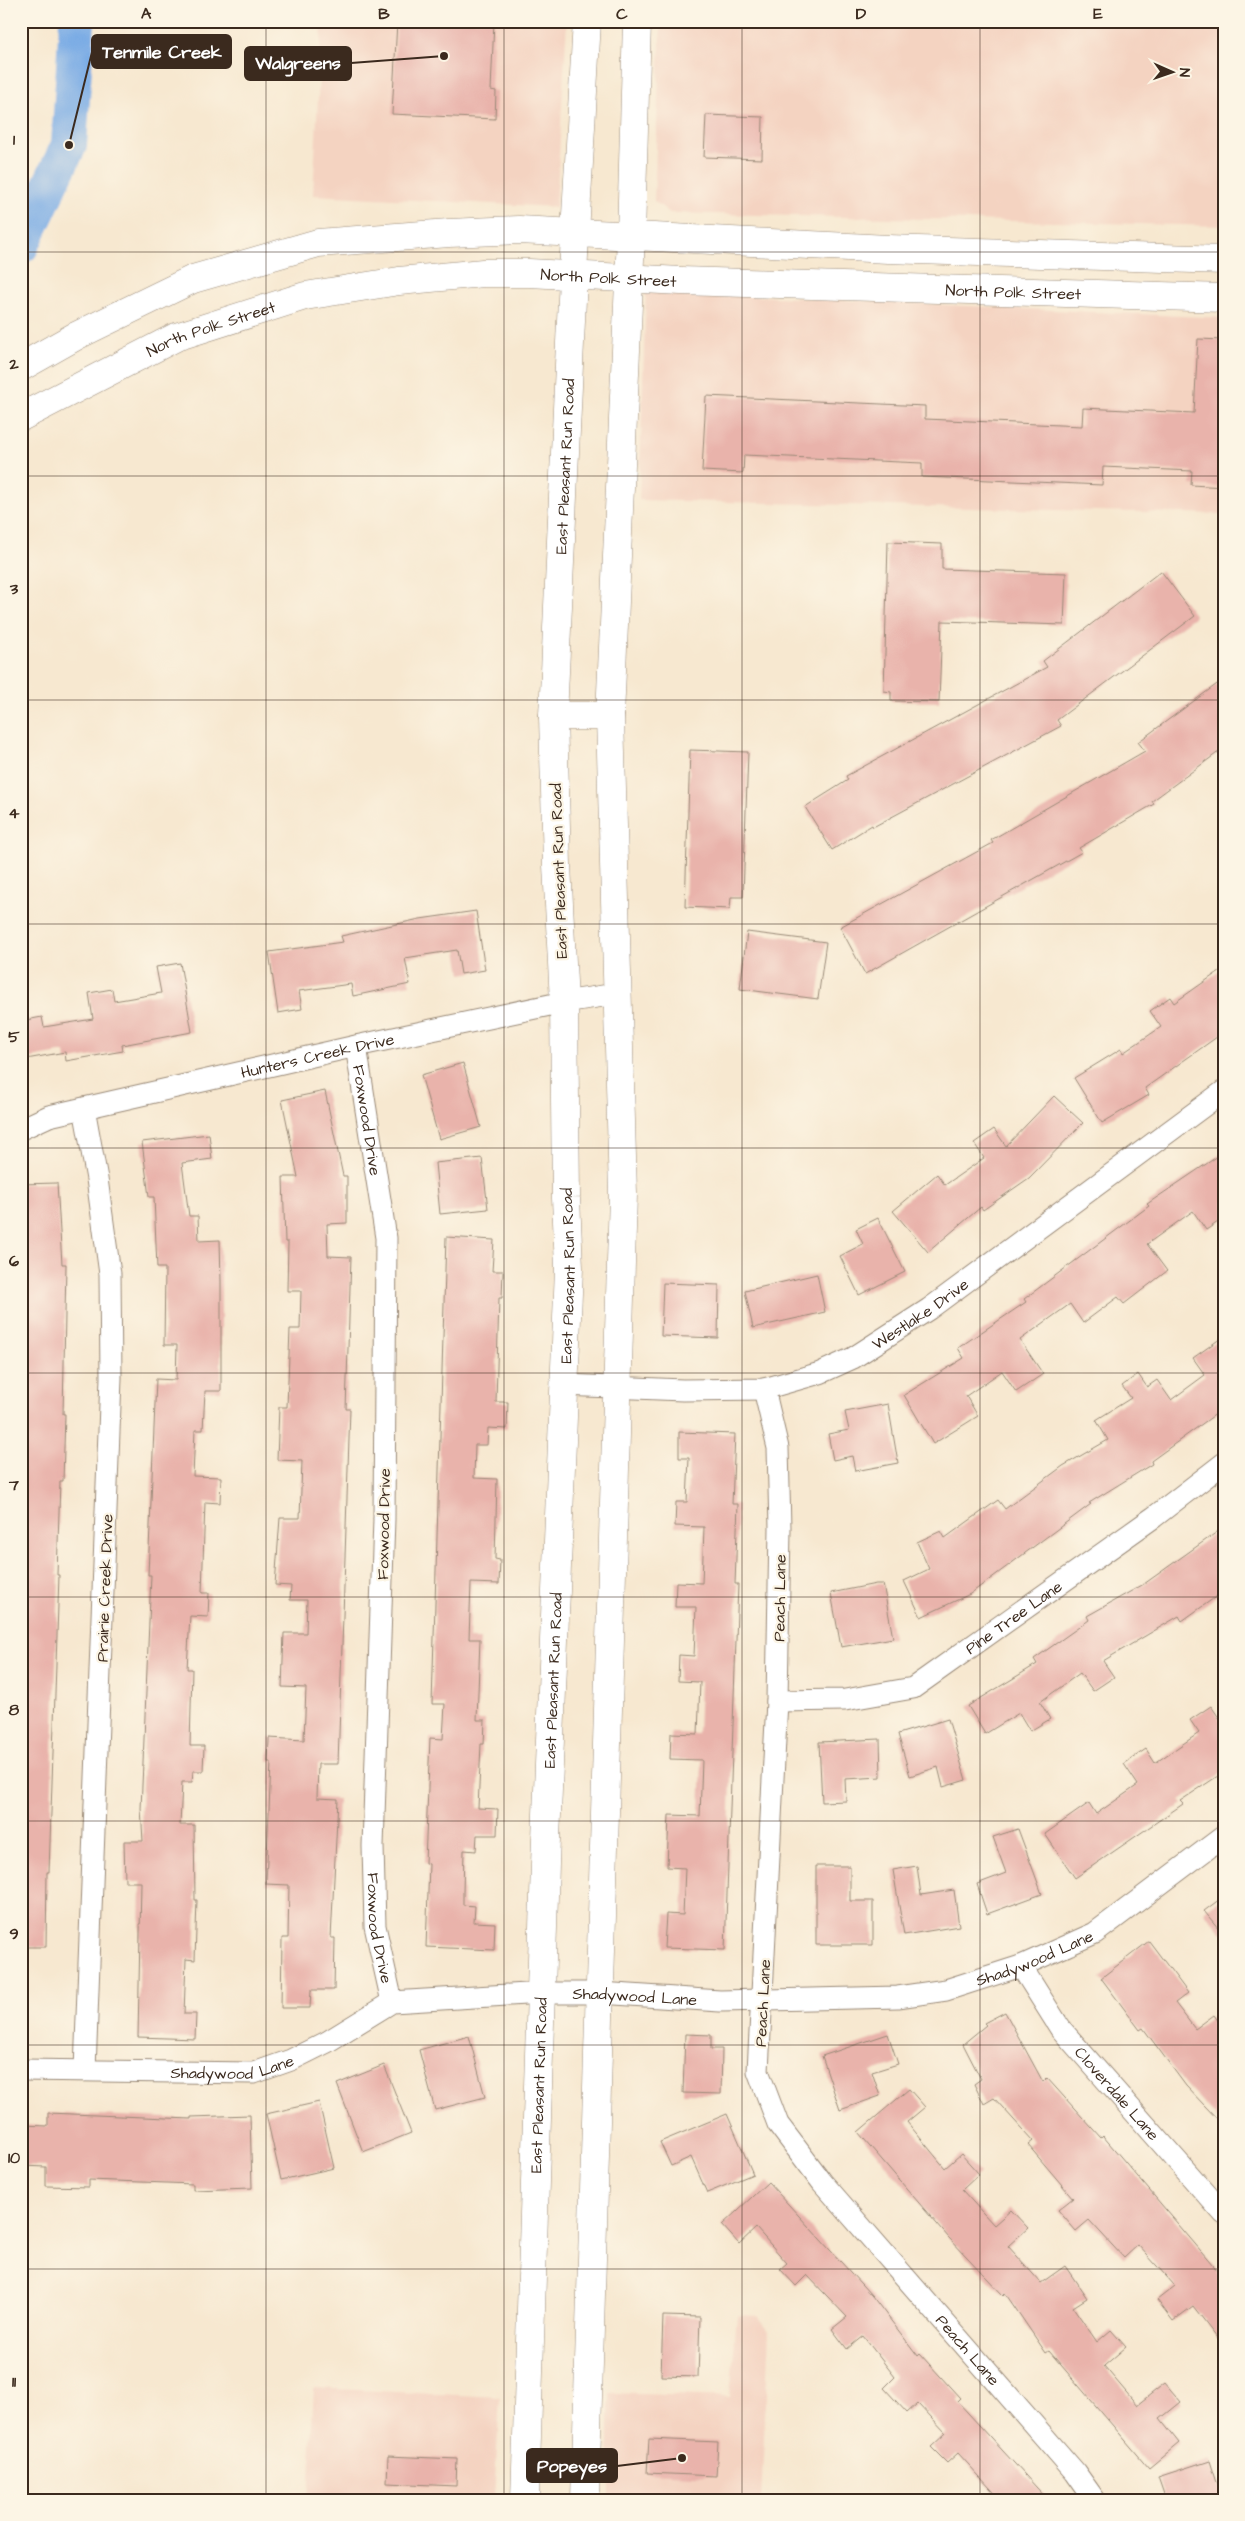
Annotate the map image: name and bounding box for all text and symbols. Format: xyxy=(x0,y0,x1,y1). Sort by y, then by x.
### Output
text: A xyxy=(141,3,152,25)
text: B xyxy=(378,3,390,25)
text: C xyxy=(616,3,628,25)
text: D xyxy=(856,3,867,25)
text: E xyxy=(1093,3,1103,25)
callout: Tenmile Creek xyxy=(92,35,231,68)
text: Tenmile Creek xyxy=(101,40,223,65)
callout: Walgreens xyxy=(245,47,351,80)
north arrow xyxy=(1148,48,1198,98)
text: Walgreens xyxy=(254,51,341,77)
text: N xyxy=(1174,68,1194,77)
text: 1 xyxy=(13,129,16,151)
street label: North Polk Street xyxy=(540,264,677,293)
street label: North Polk Street xyxy=(945,279,1082,306)
street label: North Polk Street xyxy=(143,296,279,363)
text: 2 xyxy=(8,353,19,375)
street label: East Pleasant Run Road xyxy=(550,378,580,555)
text: 3 xyxy=(9,578,19,600)
street label: East Pleasant Run Road xyxy=(545,783,573,959)
text: 4 xyxy=(9,802,20,824)
text: 5 xyxy=(8,1026,20,1048)
street label: Hunters Creek Drive xyxy=(239,1028,396,1084)
street label: Foxwood Drive xyxy=(347,1063,386,1177)
street label: East Pleasant Run Road xyxy=(555,1188,581,1364)
text: 6 xyxy=(9,1250,19,1272)
street label: Westlake Drive xyxy=(868,1273,974,1355)
street label: Foxwood Drive xyxy=(372,1468,396,1580)
text: 7 xyxy=(8,1474,19,1496)
street label: Prairie Creek Drive xyxy=(91,1513,119,1662)
street label: Peach Lane xyxy=(768,1554,792,1642)
street label: Pine Tree Lane xyxy=(961,1575,1067,1660)
street label: East Pleasant Run Road xyxy=(539,1592,568,1769)
text: 8 xyxy=(9,1699,20,1721)
street label: Foxwood Drive xyxy=(362,1872,398,1986)
text: 9 xyxy=(9,1923,19,1945)
street label: Shadywood Lane xyxy=(973,1925,1097,1992)
street label: Peach Lane xyxy=(750,1959,776,2047)
street label: Shadywood Lane xyxy=(573,1983,698,2011)
street label: East Pleasant Run Road xyxy=(525,1997,553,2173)
street label: Cloverdale Lane xyxy=(1069,2042,1164,2146)
street label: Shadywood Lane xyxy=(170,2050,297,2085)
text: 10 xyxy=(8,2147,20,2169)
street label: Peach Lane xyxy=(930,2310,1005,2391)
text: 11 xyxy=(12,2371,17,2393)
callout: Popeyes xyxy=(527,2449,617,2482)
text: Popeyes xyxy=(537,2454,607,2480)

